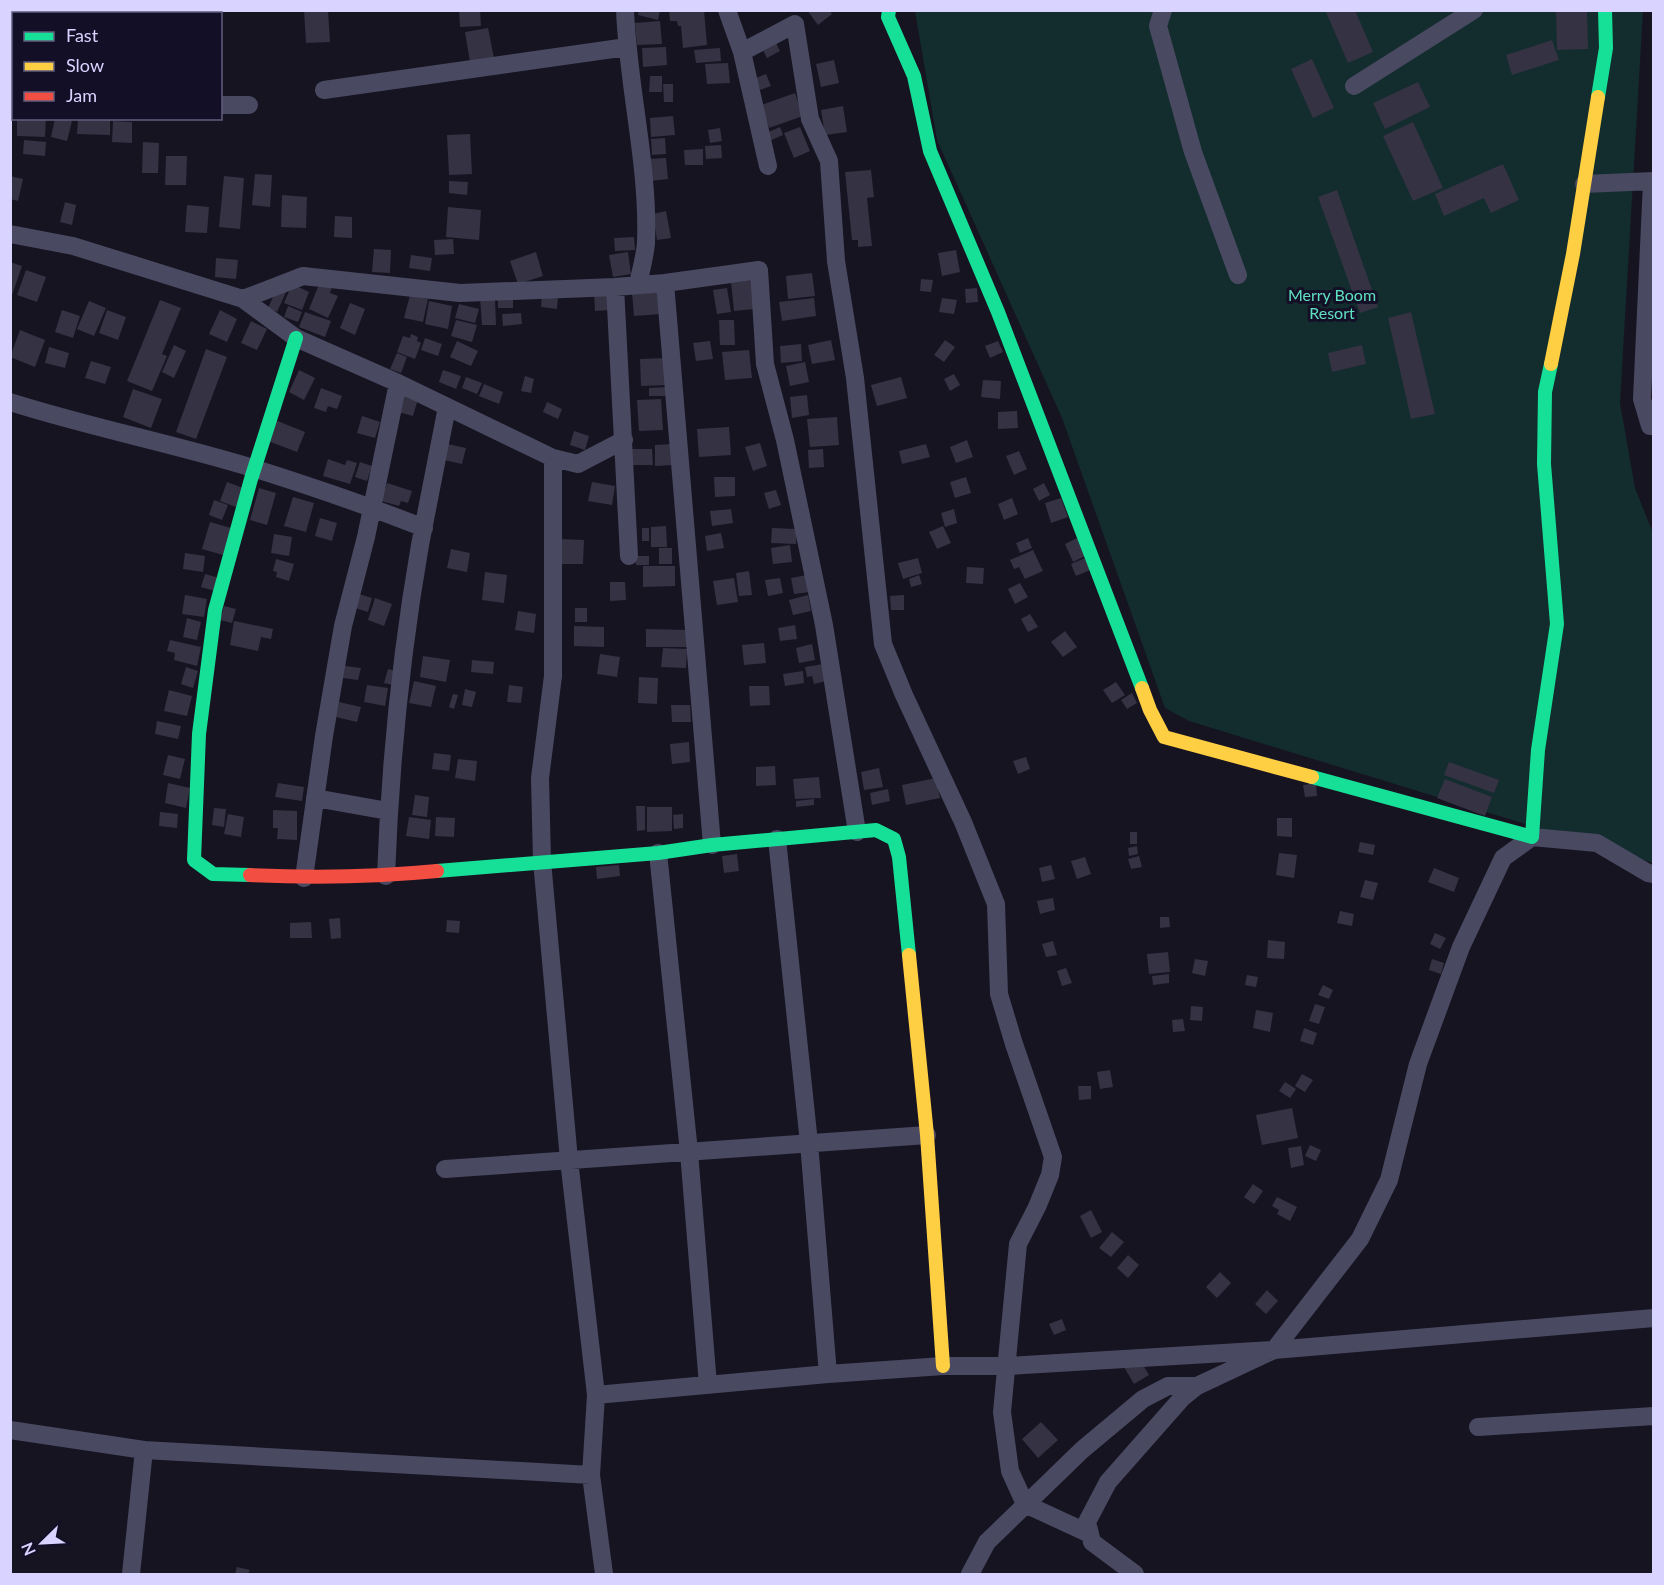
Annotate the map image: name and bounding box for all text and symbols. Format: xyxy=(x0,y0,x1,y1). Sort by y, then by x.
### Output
legend xyxy=(12,12,222,120)
text: Fast xyxy=(66,24,99,46)
text: Slow xyxy=(66,54,104,76)
text: Jam xyxy=(66,84,97,106)
park label: Merry Boom Resort xyxy=(1288,285,1376,322)
north arrow xyxy=(12,1513,72,1573)
text: N xyxy=(17,1540,39,1559)

